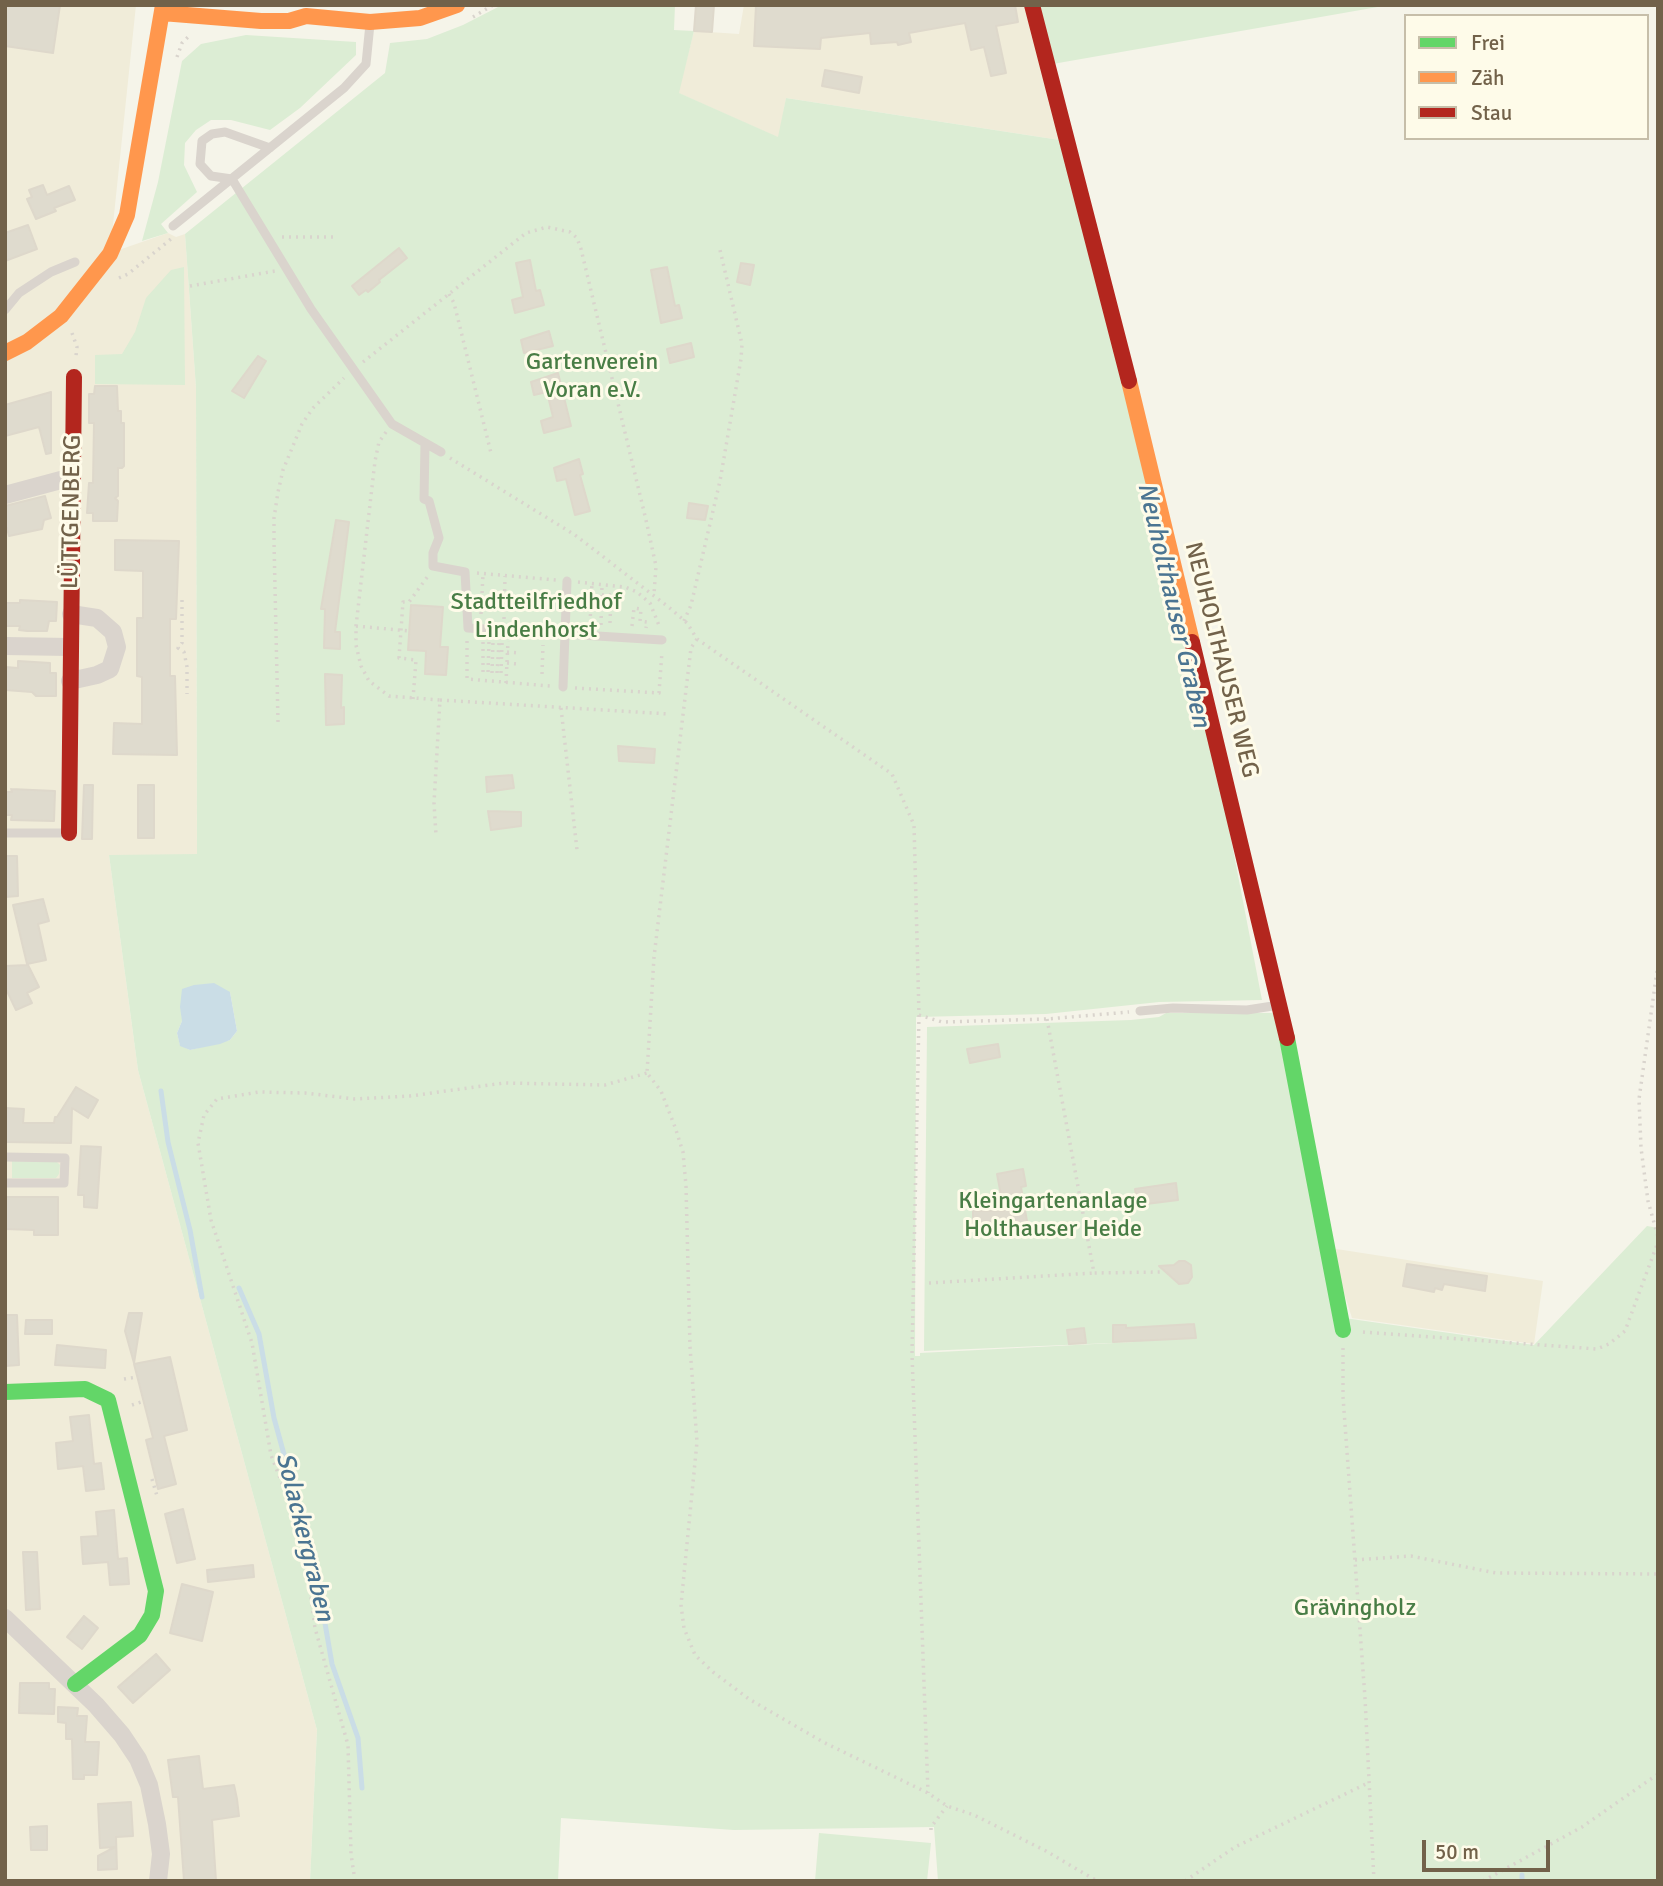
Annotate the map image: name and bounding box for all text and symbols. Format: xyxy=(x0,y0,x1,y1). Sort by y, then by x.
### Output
legend xyxy=(1404,14,1649,140)
text: Frei xyxy=(1471,30,1505,56)
text: Zäh xyxy=(1471,65,1505,91)
text: Stau xyxy=(1471,100,1512,126)
park label: Gartenverein Voran e.V. xyxy=(526,349,658,405)
street label: LÜTTGENBERG xyxy=(56,435,88,589)
water label: Neuholthauser Graben xyxy=(1130,480,1216,730)
street label: NEUHOLTHAUSER WEG xyxy=(1178,539,1264,781)
park label: Stadtteilfriedhof Lindenhorst xyxy=(451,589,621,645)
park label: Kleingartenanlage Holthauser Heide xyxy=(958,1188,1148,1244)
water label: Solackergraben xyxy=(268,1449,340,1625)
park label: Grävingholz xyxy=(1294,1595,1416,1623)
scale bar xyxy=(1425,1826,1553,1870)
text: 50 m xyxy=(1435,1839,1479,1865)

